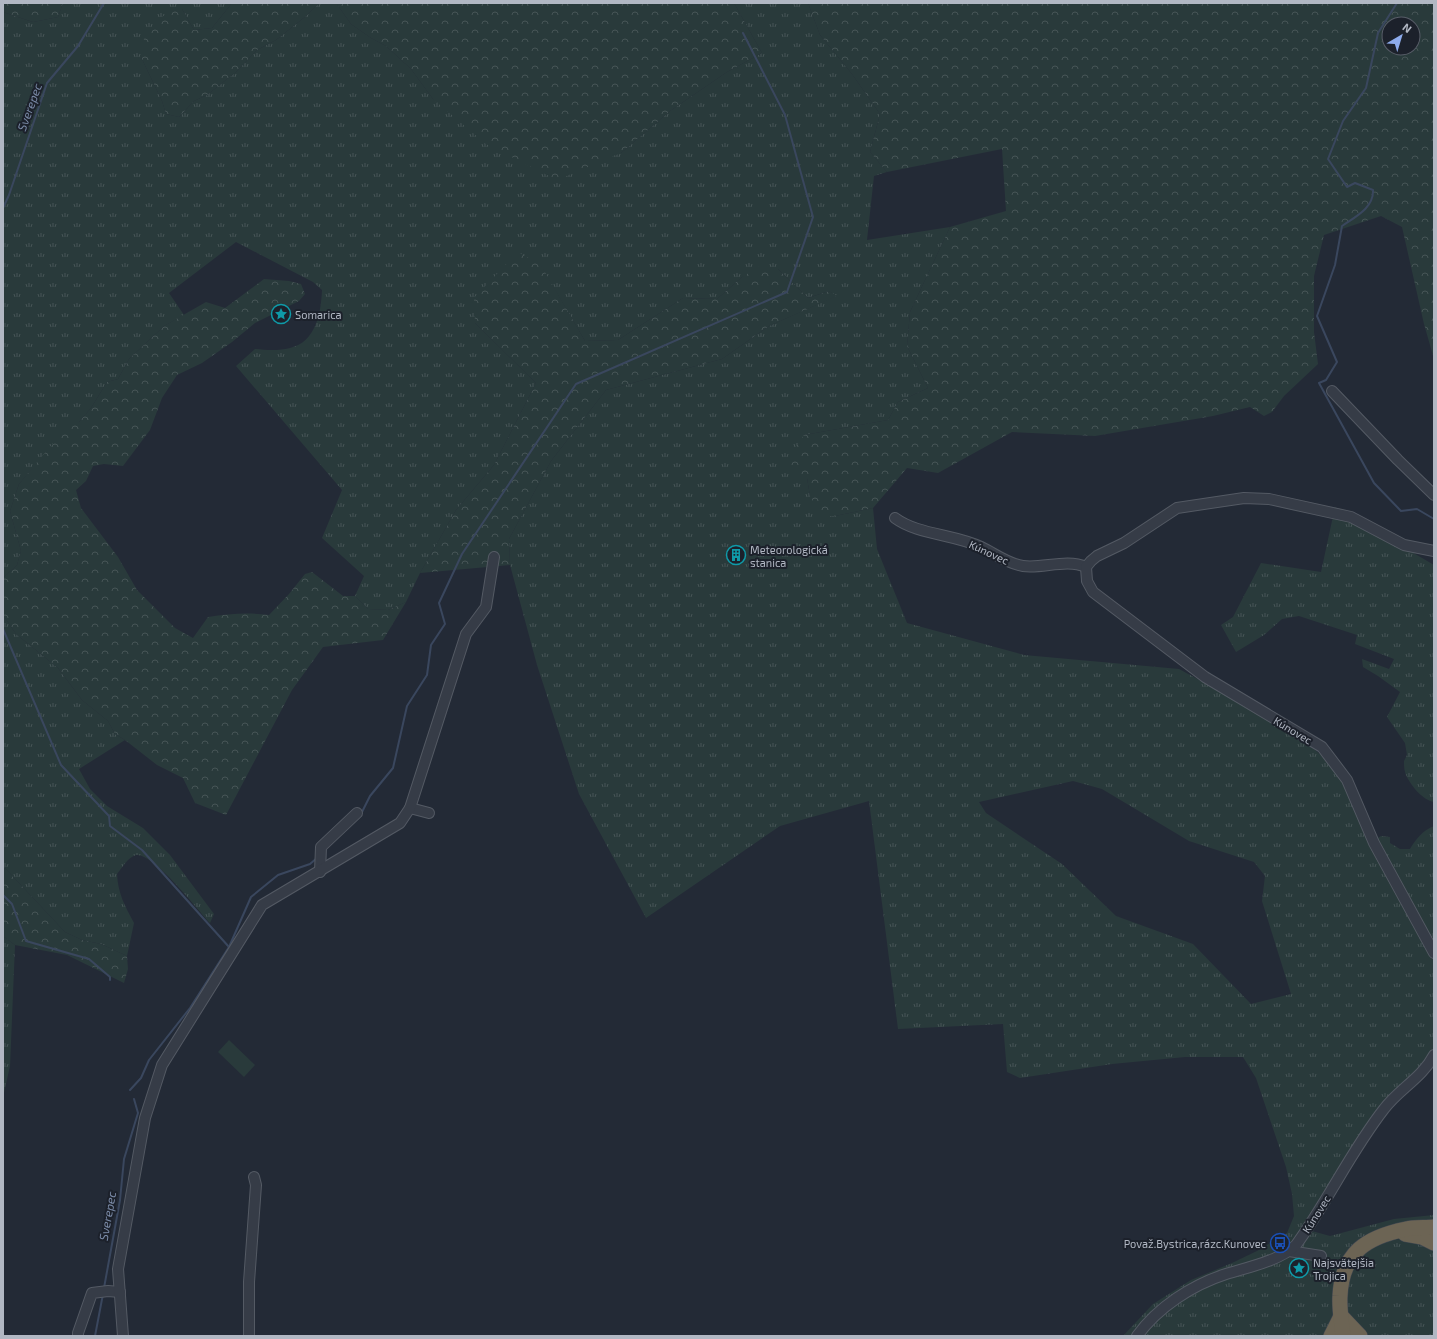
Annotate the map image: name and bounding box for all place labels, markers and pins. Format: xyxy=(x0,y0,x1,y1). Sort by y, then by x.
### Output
place icon: Somarica xyxy=(270,303,292,325)
place label: Somarica xyxy=(295,308,342,321)
place label: Meteorologická stanica xyxy=(750,543,828,569)
building icon: Meteorologická stanica xyxy=(725,544,747,566)
bus stop icon: Považ.Bystrica,rázc.Kunovec xyxy=(1269,1232,1291,1254)
place label: Považ.Bystrica,rázc.Kunovec xyxy=(1124,1237,1266,1250)
place label: Najsvätejšia Trojica xyxy=(1313,1256,1374,1283)
place icon: Najsvätejšia Trojica xyxy=(1288,1257,1310,1279)

